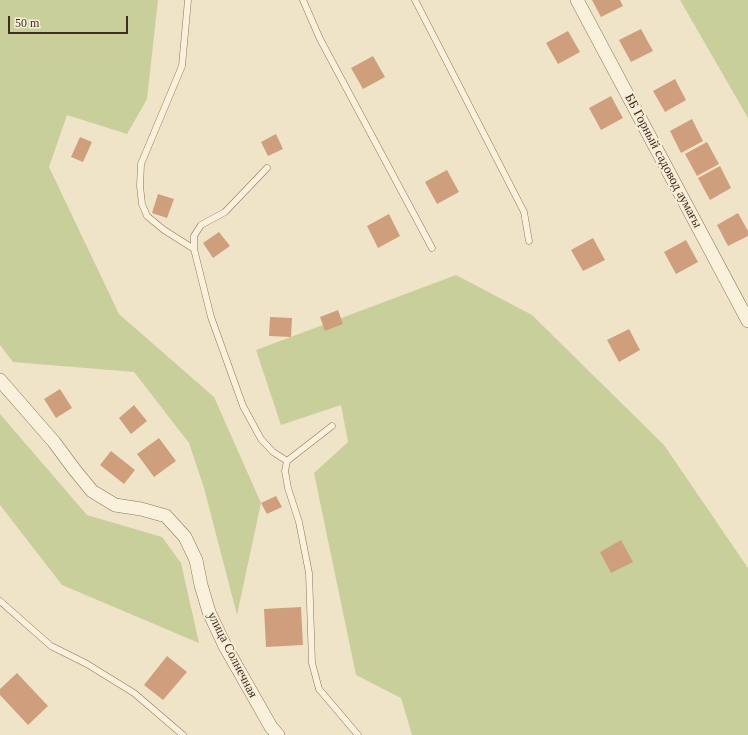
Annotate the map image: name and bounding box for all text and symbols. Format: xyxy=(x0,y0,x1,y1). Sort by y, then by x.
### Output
scale bar xyxy=(10,8,130,34)
text: 50 m xyxy=(15,16,39,30)
street label: ББ Горный садовод аумағы xyxy=(621,91,705,231)
street label: улица Солнечная xyxy=(204,609,260,701)

